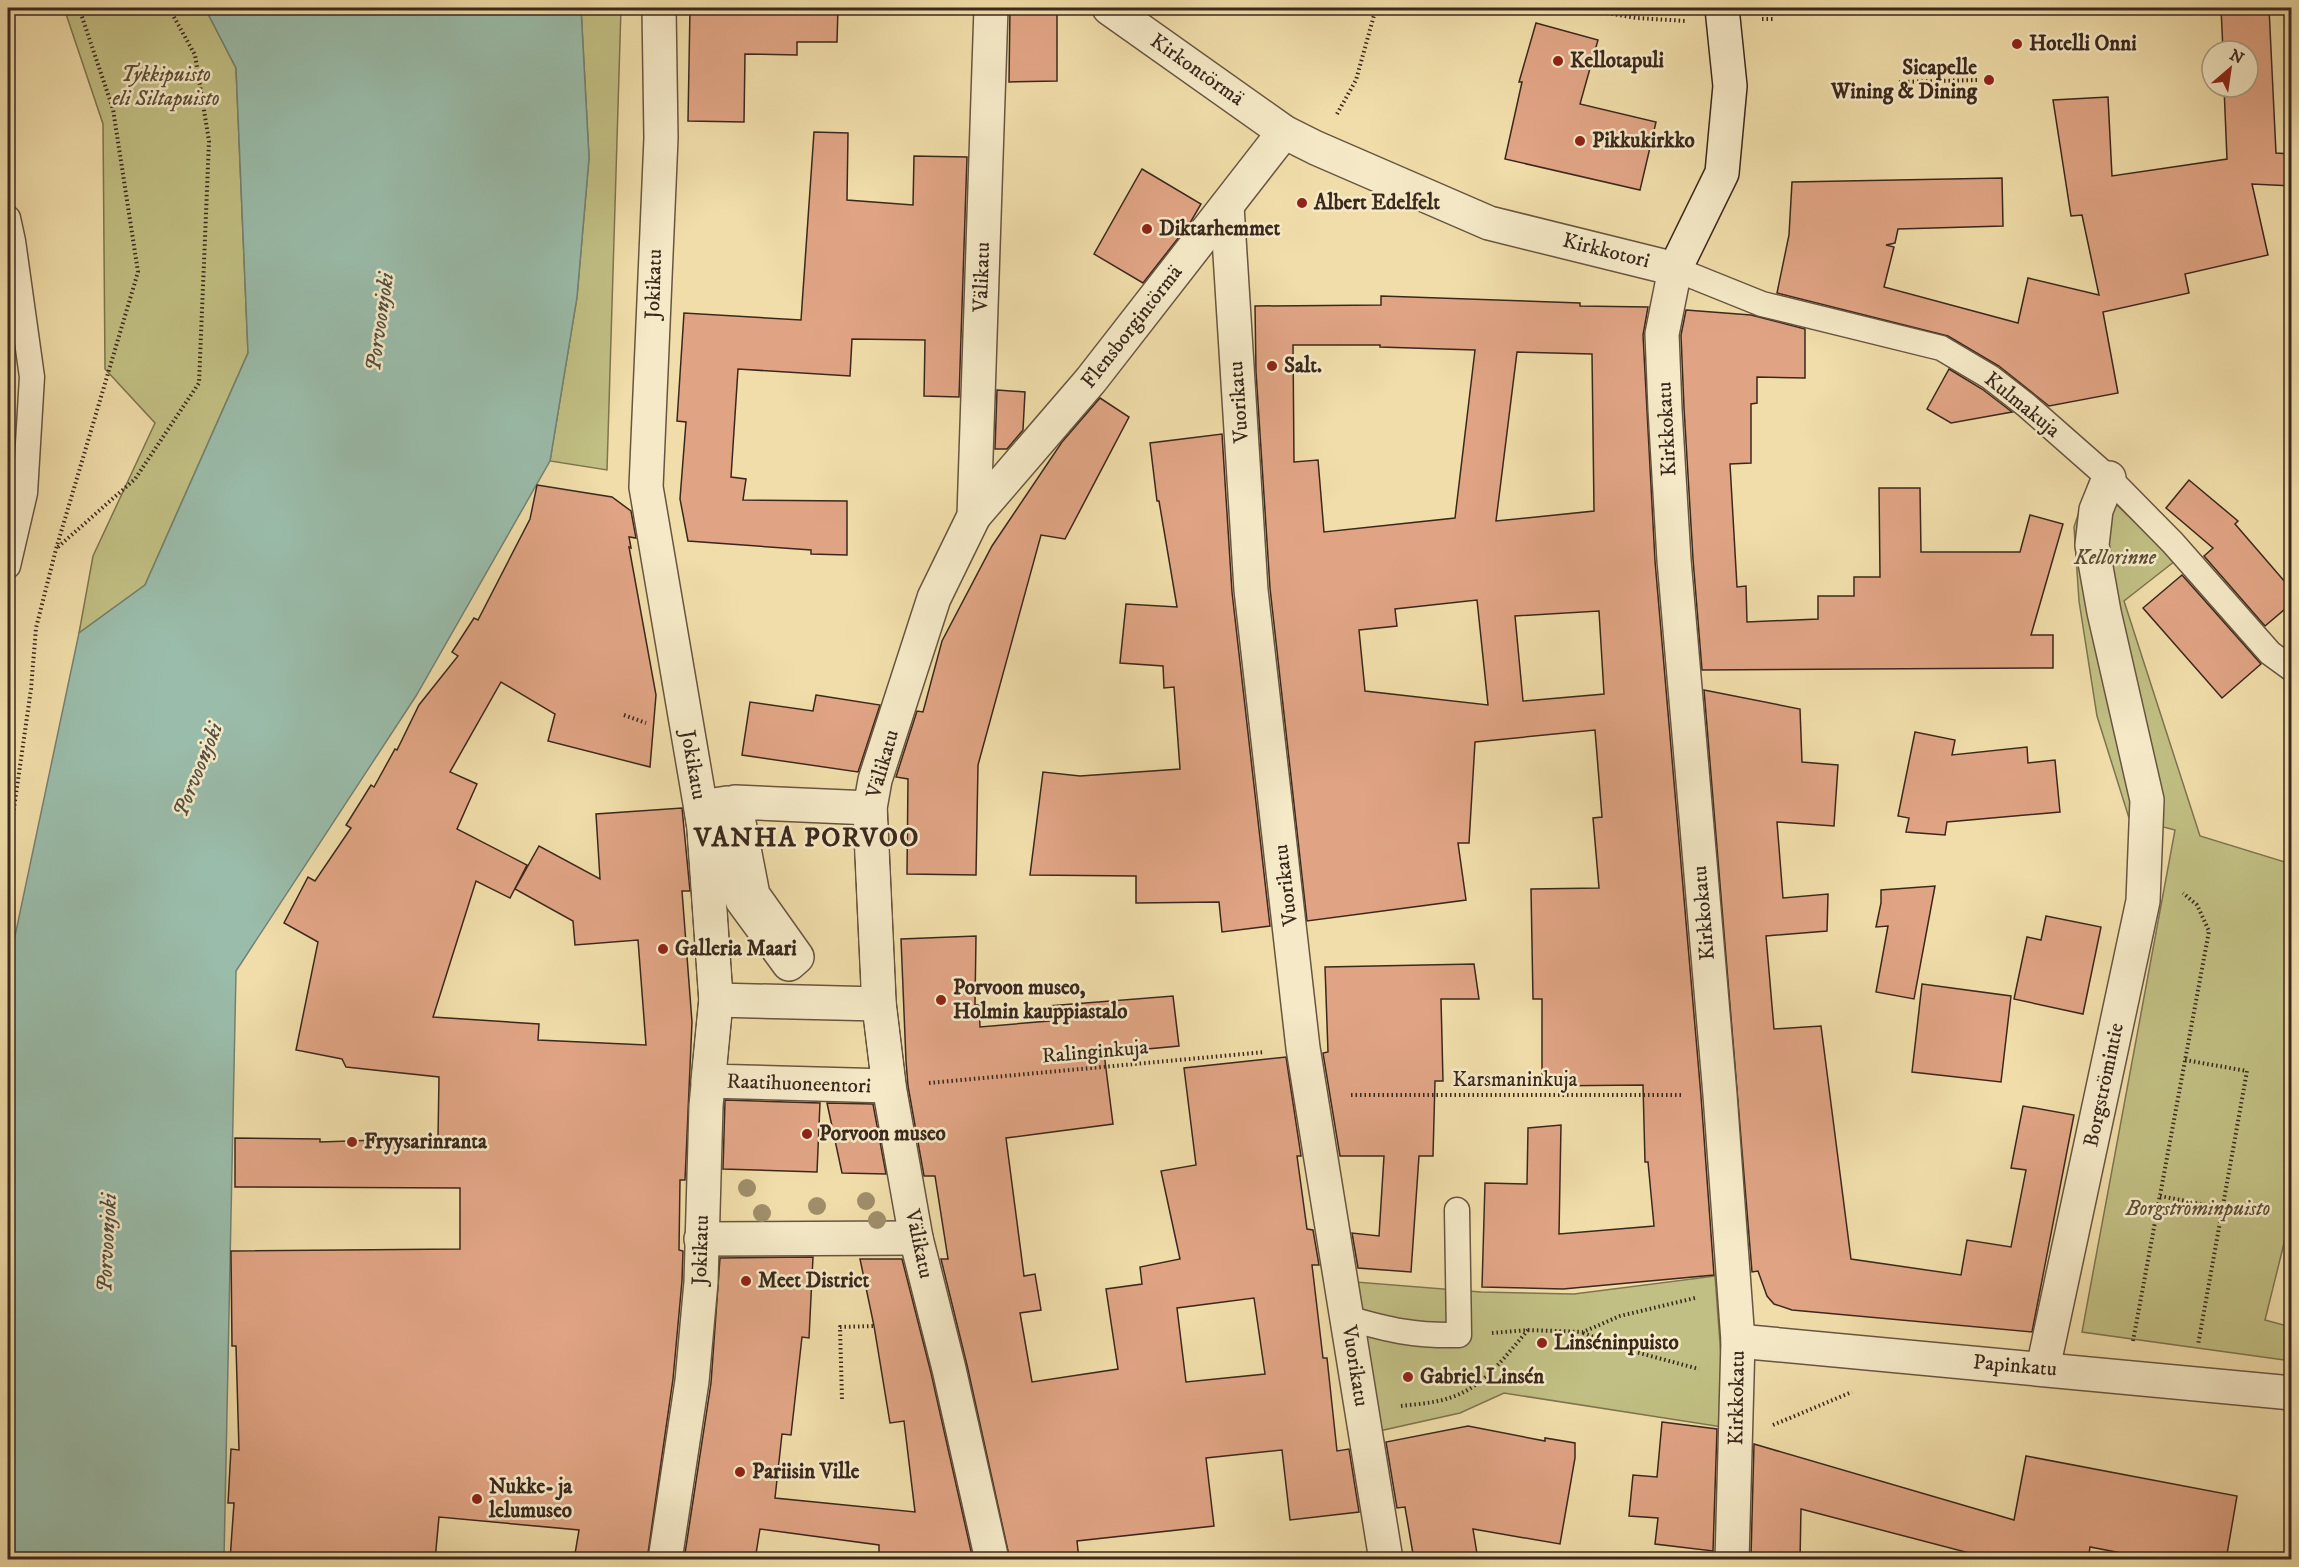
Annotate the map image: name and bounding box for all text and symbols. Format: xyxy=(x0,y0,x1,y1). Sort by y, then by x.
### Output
street label: Kirkontörmä xyxy=(1145,28,1249,112)
place label: Hotelli Onni xyxy=(2029,31,2137,57)
marker: Hotelli Onni xyxy=(2010,37,2024,51)
north arrow xyxy=(2200,39,2260,99)
text: N xyxy=(2226,45,2247,69)
place label: Kellotapuli xyxy=(1570,48,1665,74)
marker: Kellotapuli xyxy=(1551,54,1565,68)
place label: Sicapelle Wining & Dining xyxy=(1830,55,1978,105)
park label: Tykkipuisto eli Siltapuisto xyxy=(112,62,220,112)
marker: Sicapelle Wining & Dining xyxy=(1982,73,1996,87)
place label: Pikkukirkko xyxy=(1592,128,1695,154)
marker: Pikkukirkko xyxy=(1573,134,1587,148)
place label: Albert Edelfelt xyxy=(1313,190,1440,216)
marker: Albert Edelfelt xyxy=(1295,196,1309,210)
place label: Diktarhemmet xyxy=(1159,216,1281,242)
marker: Diktarhemmet xyxy=(1140,222,1154,236)
street label: Kirkkotori xyxy=(1560,228,1652,274)
street label: Välikatu xyxy=(968,242,996,313)
street label: Jokikatu xyxy=(640,248,668,322)
street label: Flensborgintörmä xyxy=(1076,260,1188,394)
water label: Porvoonjoki xyxy=(360,270,400,373)
place label: Salt. xyxy=(1284,353,1322,379)
marker: Salt. xyxy=(1265,359,1279,373)
street label: Vuorikatu xyxy=(1223,360,1255,445)
street label: Kulmakuja xyxy=(1979,367,2065,444)
street label: Kirkkokatu xyxy=(1652,381,1682,477)
park label: Kellorinne xyxy=(2073,545,2157,571)
water label: Porvoonjoki xyxy=(167,718,230,821)
street label: Jokikatu xyxy=(674,726,712,802)
street label: Välikatu xyxy=(861,727,905,802)
district label: VANHA PORVOO xyxy=(693,821,920,855)
street label: Vuorikatu xyxy=(1268,843,1304,928)
street label: Kirkkokatu xyxy=(1687,865,1721,961)
place label: Galleria Maari xyxy=(675,936,797,962)
marker: Galleria Maari xyxy=(656,942,670,956)
place label: Porvoon museo, Holmin kauppiastalo xyxy=(953,975,1127,1025)
marker: Porvoon museo, Holmin kauppiastalo xyxy=(934,993,948,1007)
street label: Borgströmintie xyxy=(2078,1020,2130,1149)
street label: Ralinginkuja xyxy=(1041,1034,1149,1070)
street label: Karsmaninkuja xyxy=(1453,1067,1578,1093)
street label: Raatihuoneentori xyxy=(726,1068,872,1100)
place label: Porvoon museo xyxy=(819,1121,946,1147)
marker: Porvoon museo xyxy=(800,1127,814,1141)
place label: Fryysarinranta xyxy=(364,1129,488,1155)
marker: Fryysarinranta xyxy=(345,1135,359,1149)
water label: Porvoonjoki xyxy=(91,1191,123,1293)
park label: Borgströminpuisto xyxy=(2125,1196,2270,1222)
street label: Välikatu xyxy=(899,1206,939,1281)
street label: Jokikatu xyxy=(687,1214,715,1288)
place label: Meet District xyxy=(758,1268,870,1294)
marker: Meet District xyxy=(739,1274,753,1288)
street label: Vuorikatu xyxy=(1336,1323,1374,1408)
place label: Linséninpuisto xyxy=(1554,1330,1679,1356)
marker: Linséninpuisto xyxy=(1535,1336,1549,1350)
street label: Papinkatu xyxy=(1972,1349,2058,1383)
street label: Kirkkokatu xyxy=(1723,1350,1751,1446)
place label: Gabriel Linsén xyxy=(1420,1364,1545,1390)
marker: Gabriel Linsén xyxy=(1401,1370,1415,1384)
place label: Pariisin Ville xyxy=(752,1459,860,1485)
marker: Pariisin Ville xyxy=(733,1465,747,1479)
place label: Nukke- ja lelumuseo xyxy=(488,1474,573,1524)
marker: Nukke- ja lelumuseo xyxy=(470,1492,484,1506)

